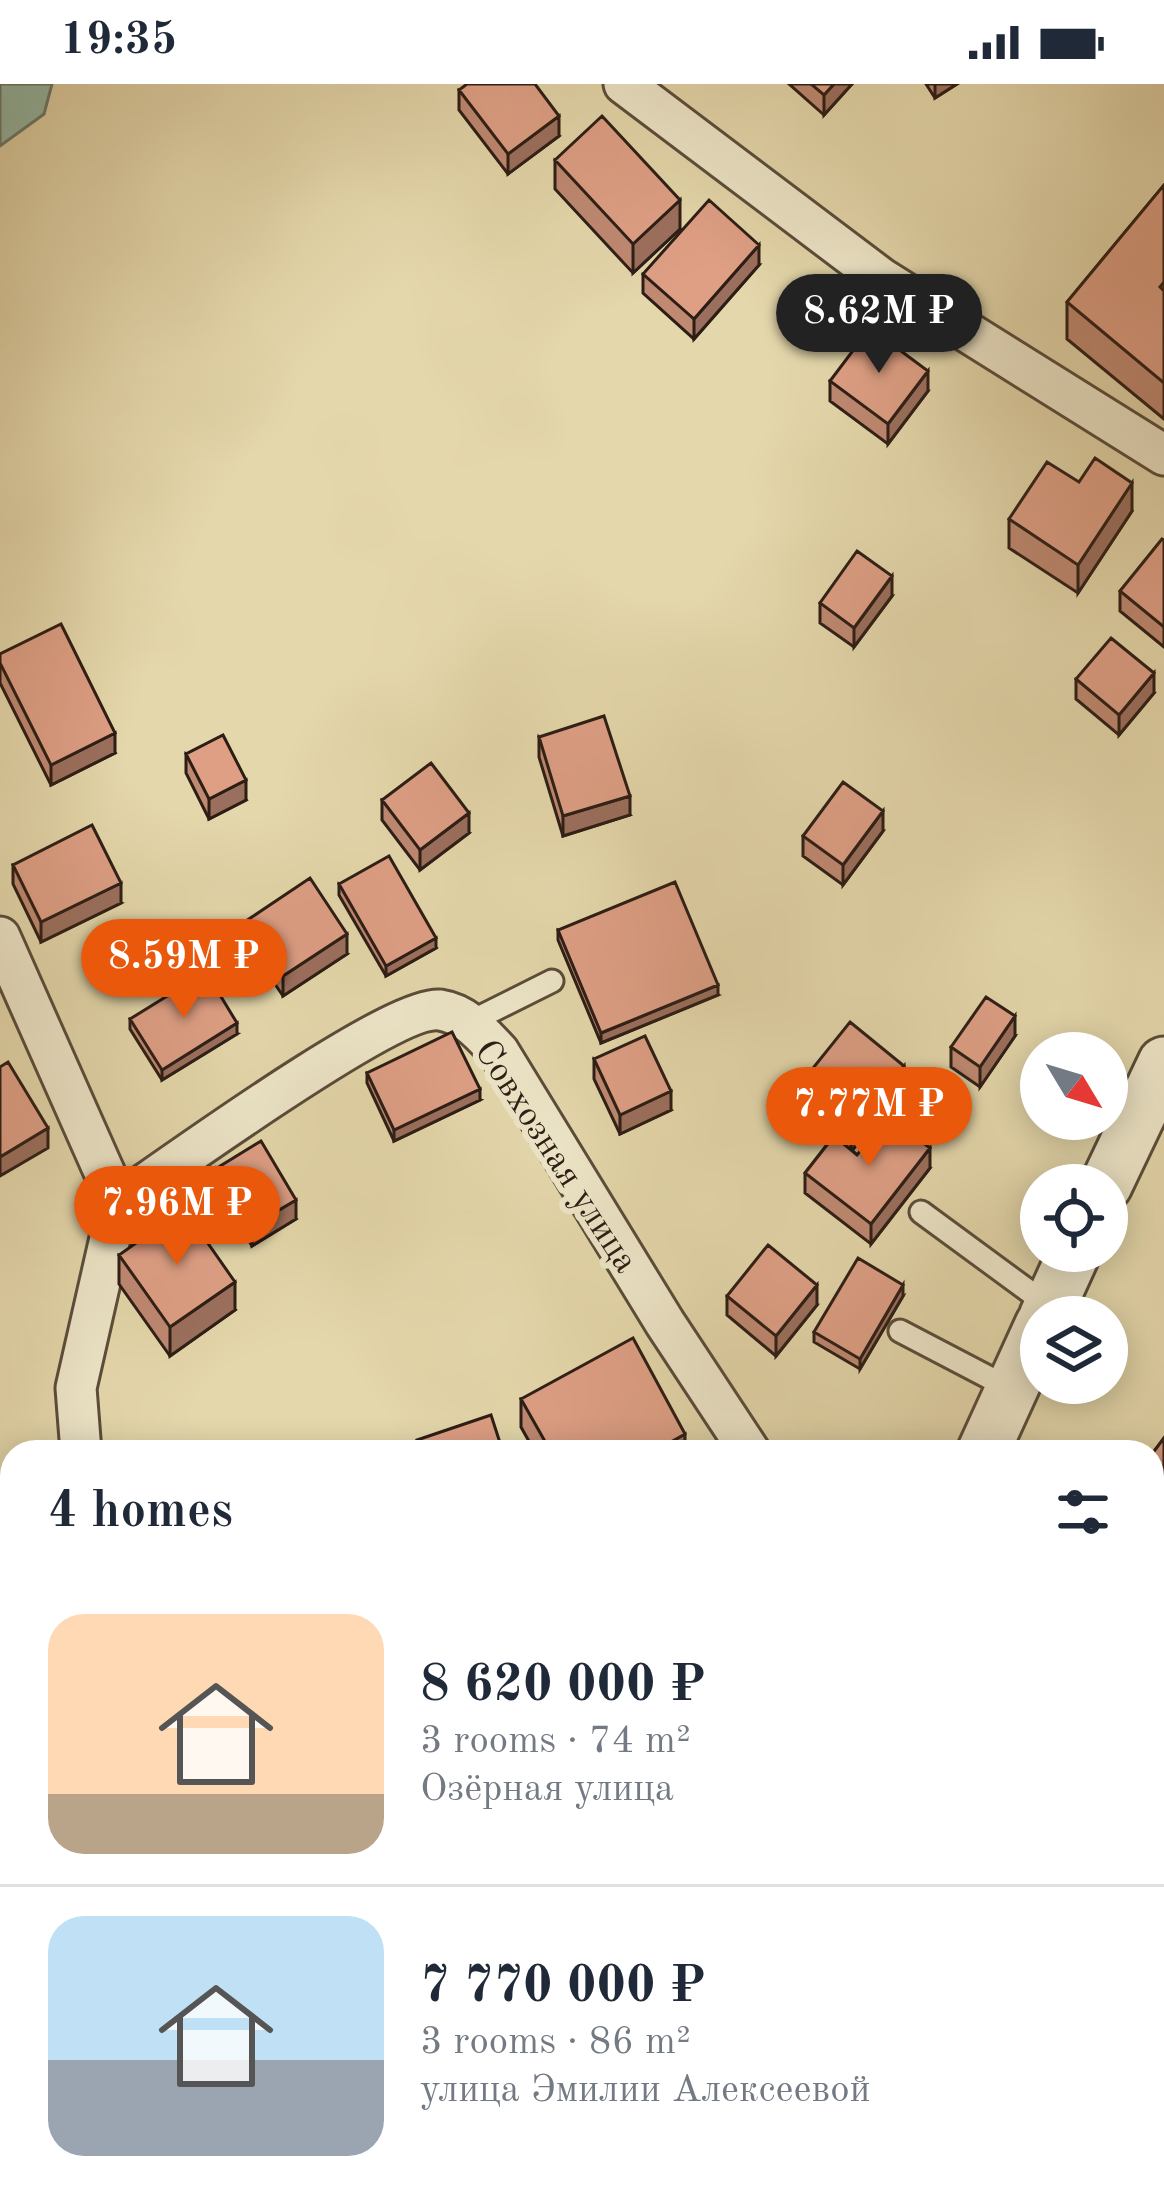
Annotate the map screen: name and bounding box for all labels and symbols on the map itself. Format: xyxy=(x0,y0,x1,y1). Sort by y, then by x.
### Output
pin: 8.62M ₽ xyxy=(768,274,990,376)
pin: 8.59M ₽ xyxy=(73,919,295,1021)
north arrow xyxy=(1020,1032,1128,1140)
street label: Совхозная улица xyxy=(466,1035,643,1280)
pin: 7.77M ₽ xyxy=(758,1067,980,1169)
pin: 7.96M ₽ xyxy=(66,1166,288,1268)

